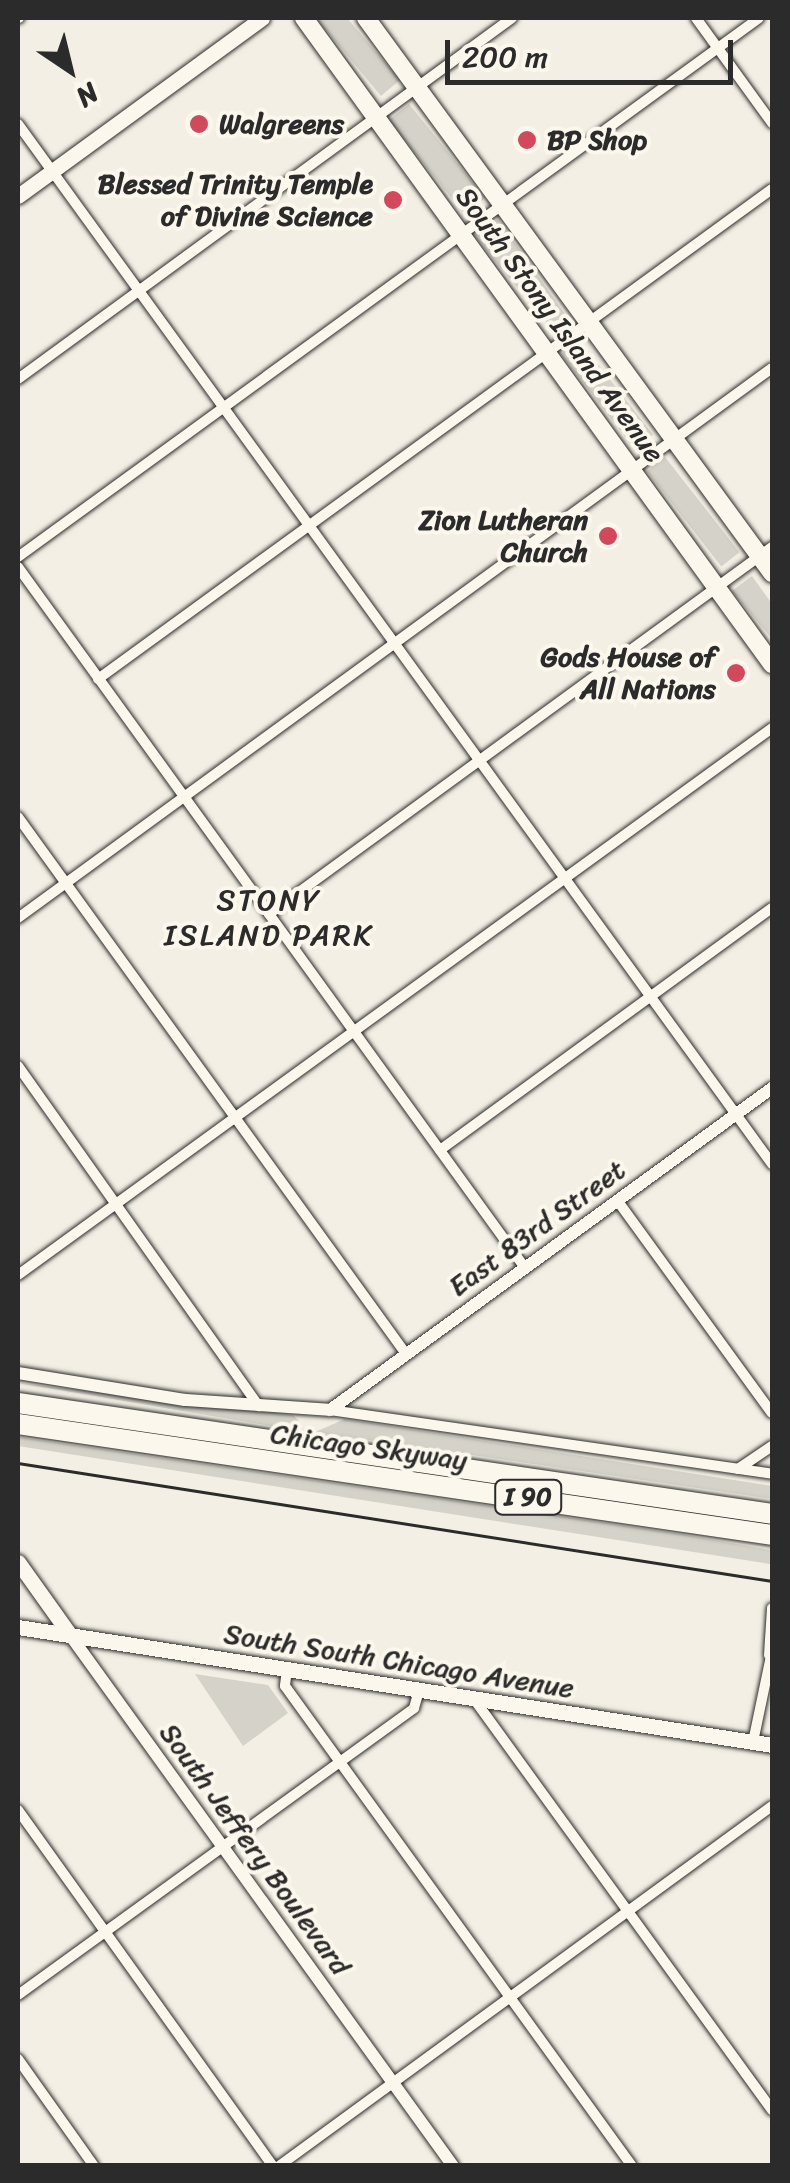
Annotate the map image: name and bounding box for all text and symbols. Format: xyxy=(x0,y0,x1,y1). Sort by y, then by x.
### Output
north arrow xyxy=(20,20,120,120)
scale bar xyxy=(450,20,738,82)
text: 200 m xyxy=(462,30,548,84)
text: N xyxy=(65,69,109,121)
place label: Walgreens xyxy=(219,107,344,141)
marker: Walgreens xyxy=(188,113,210,135)
place label: BP Shop xyxy=(547,123,650,157)
marker: BP Shop xyxy=(516,129,538,151)
place label: Blessed Trinity Temple of Divine Science xyxy=(98,167,373,233)
street label: South Stony Island Avenue xyxy=(448,180,672,470)
marker: Blessed Trinity Temple of Divine Science xyxy=(382,189,404,211)
place label: Zion Lutheran Church xyxy=(419,503,588,569)
marker: Zion Lutheran Church xyxy=(597,525,619,547)
place label: Gods House of All Nations xyxy=(540,640,716,706)
marker: Gods House of All Nations xyxy=(725,662,747,684)
district label: STONY ISLAND PARK xyxy=(164,882,374,952)
street label: East 83rd Street xyxy=(443,1153,631,1303)
street label: Chicago Skyway xyxy=(269,1417,469,1477)
road number: I 90 xyxy=(493,1477,563,1517)
street label: South South Chicago Avenue xyxy=(221,1617,577,1705)
street label: South Jeffery Boulevard xyxy=(152,1717,358,1981)

